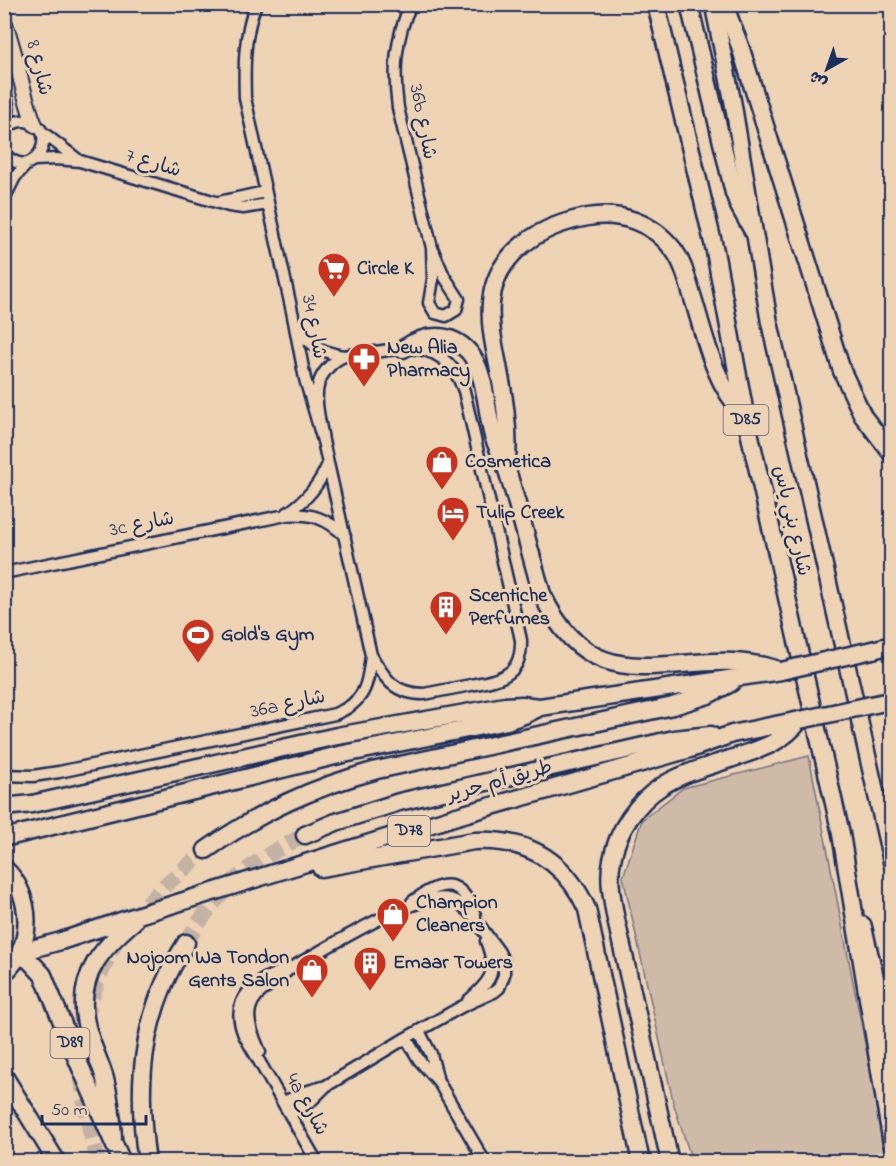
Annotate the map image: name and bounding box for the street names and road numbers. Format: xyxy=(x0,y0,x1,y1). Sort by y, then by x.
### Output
street label: شارع 8 xyxy=(17,37,59,99)
street label: 36b شارع xyxy=(401,82,443,162)
street label: شارع 7 xyxy=(122,142,184,186)
street label: شارع 34 xyxy=(293,292,333,362)
road number: D85 xyxy=(724,405,768,435)
street label: شارع بني ياس xyxy=(763,463,818,579)
street label: 3c شارع xyxy=(107,505,177,545)
street label: 36a شارع xyxy=(248,683,328,727)
street label: طريق أم حرير xyxy=(442,753,556,811)
road number: D78 xyxy=(388,816,430,846)
road number: D89 xyxy=(50,1028,90,1058)
street label: 4a شارع xyxy=(277,1069,335,1141)

